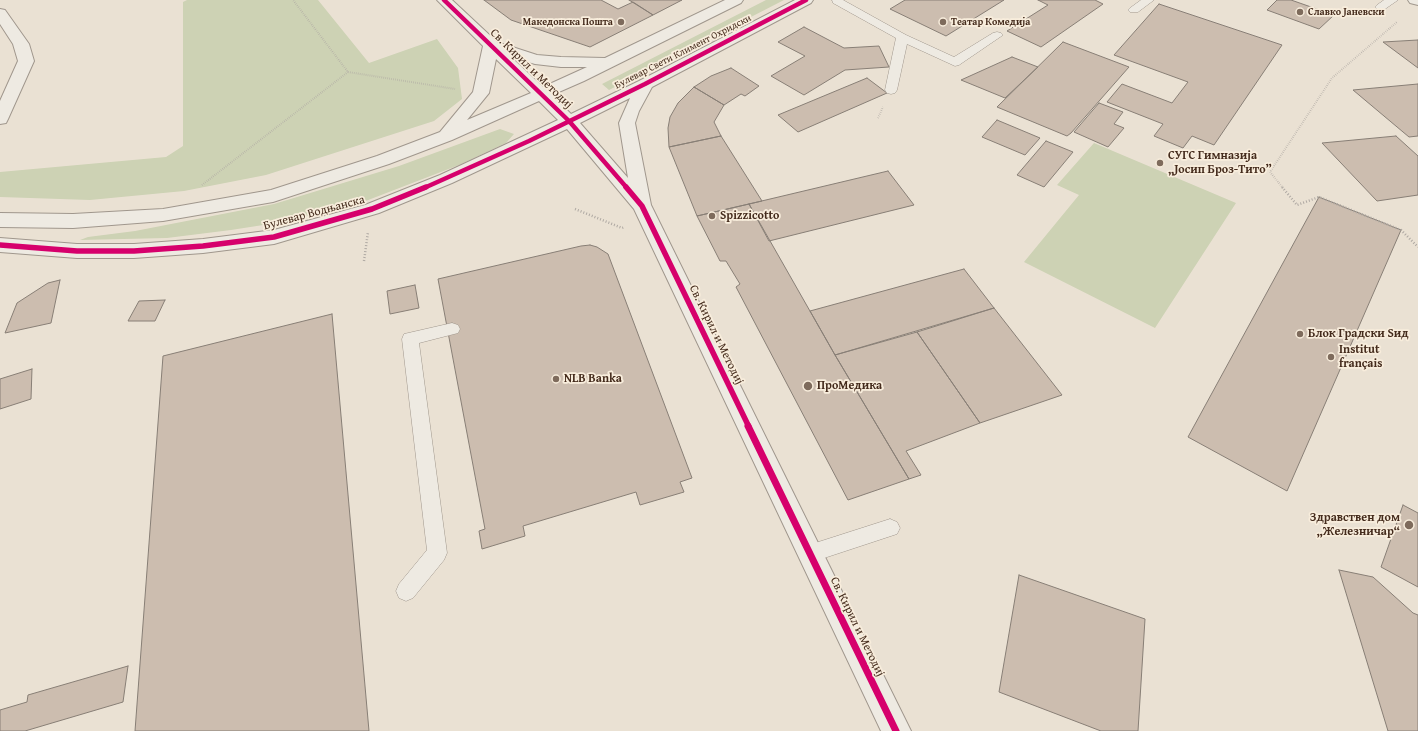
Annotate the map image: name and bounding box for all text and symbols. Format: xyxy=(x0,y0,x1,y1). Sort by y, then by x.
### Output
place label: Славко Јаневски xyxy=(1308,6,1385,18)
marker: Славко Јаневски xyxy=(1295,7,1305,17)
street label: Булевар Свети Климент Охридски xyxy=(613,12,753,92)
place label: Македонска Пошта xyxy=(523,16,613,28)
place label: Театар Комедија xyxy=(951,16,1030,28)
marker: Македонска Пошта xyxy=(616,17,626,27)
marker: Театар Комедија xyxy=(938,17,948,27)
street label: Св. Кирил и Методиј xyxy=(487,26,575,112)
place label: СУГС Гимназија „Јосип Броз-Тито” xyxy=(1168,149,1272,177)
marker: СУГС Гимназија „Јосип Броз-Тито” xyxy=(1155,158,1165,168)
street label: Булевар Водњанска xyxy=(262,193,366,233)
place label: Spizzicotto xyxy=(720,209,779,223)
marker: Spizzicotto xyxy=(707,211,717,221)
street label: Св. Кирил и Методиј xyxy=(686,283,746,387)
place label: Блок Градски Sид xyxy=(1308,327,1409,341)
marker: Блок Градски Sид xyxy=(1295,329,1305,339)
place label: Institut français xyxy=(1339,343,1382,371)
marker: Institut français xyxy=(1326,352,1336,362)
place label: NLB Banka xyxy=(564,372,622,386)
marker: NLB Banka xyxy=(551,374,561,384)
place label: ПроМедика xyxy=(817,379,882,393)
marker: ПроМедика xyxy=(802,380,814,392)
place label: Здравствен дом „Железничар“ xyxy=(1310,511,1400,539)
marker: Здравствен дом „Железничар“ xyxy=(1403,519,1415,531)
street label: Св. Кирил и Методиј xyxy=(827,575,887,679)

